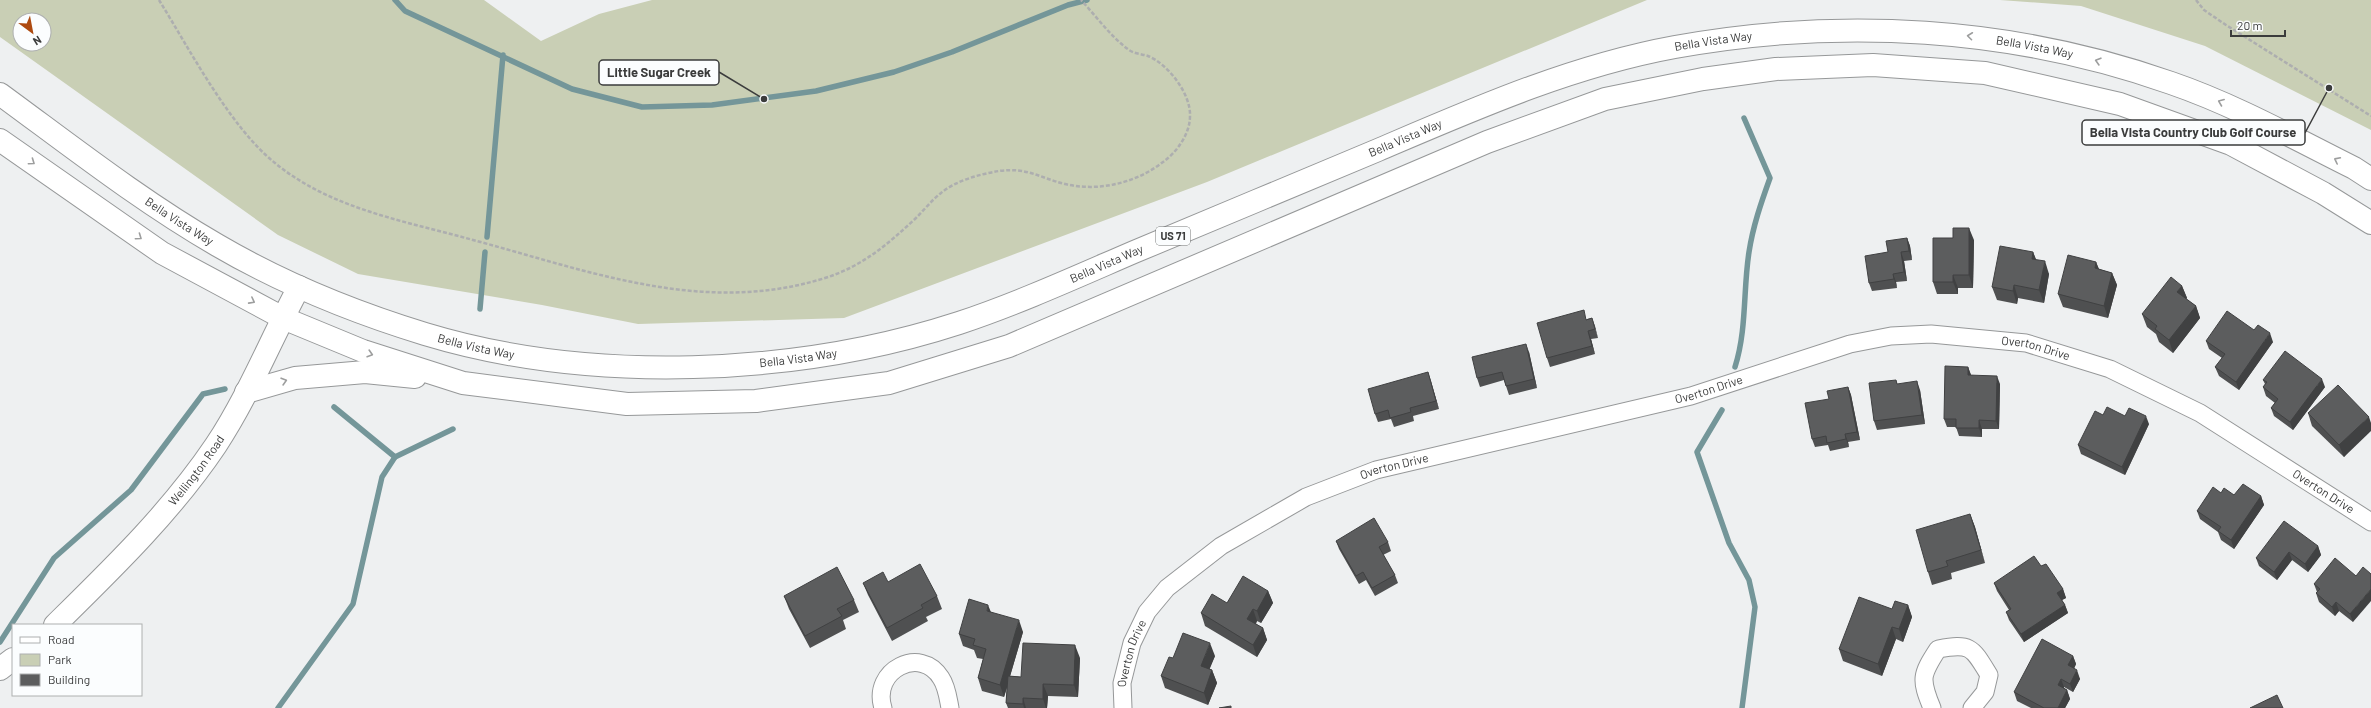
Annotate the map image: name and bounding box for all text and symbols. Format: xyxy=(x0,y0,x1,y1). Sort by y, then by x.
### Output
north arrow xyxy=(12,12,52,52)
scale bar xyxy=(2231,12,2285,38)
text: 20 m xyxy=(2237,18,2263,32)
street label: Bella Vista Way xyxy=(1673,28,1753,53)
one-way arrow xyxy=(1967,31,1973,40)
street label: Bella Vista Way xyxy=(1995,32,2075,61)
text: N xyxy=(31,33,44,48)
one-way arrow xyxy=(2094,57,2101,66)
callout: Little Sugar Creek xyxy=(599,60,719,85)
text: Little Sugar Creek xyxy=(607,64,711,80)
one-way arrow xyxy=(2217,99,2224,107)
street label: Bella Vista Way xyxy=(1366,115,1444,159)
callout: Bella Vista Country Club Golf Course xyxy=(2082,120,2305,145)
text: Bella Vista Country Club Golf Course xyxy=(2090,124,2296,140)
one-way arrow xyxy=(28,157,35,165)
one-way arrow xyxy=(2334,157,2342,165)
street label: Bella Vista Way xyxy=(143,194,217,248)
road number: US 71 xyxy=(1156,227,1190,245)
one-way arrow xyxy=(135,232,142,240)
street label: Bella Vista Way xyxy=(1067,241,1145,285)
one-way arrow xyxy=(247,296,255,304)
street label: Bella Vista Way xyxy=(436,330,516,361)
street label: Overton Drive xyxy=(2001,333,2072,362)
street label: Bella Vista Way xyxy=(759,345,838,369)
one-way arrow xyxy=(367,349,374,357)
street label: Overton Drive xyxy=(1673,372,1744,406)
one-way arrow xyxy=(281,378,287,386)
street label: Wellington Road xyxy=(165,432,227,508)
street label: Overton Drive xyxy=(1358,450,1430,482)
street label: Overton Drive xyxy=(2290,466,2357,516)
street label: Overton Drive xyxy=(1114,617,1148,687)
legend xyxy=(12,624,142,696)
text: Road xyxy=(48,632,75,646)
text: Park xyxy=(48,652,72,666)
text: Building xyxy=(48,672,90,686)

